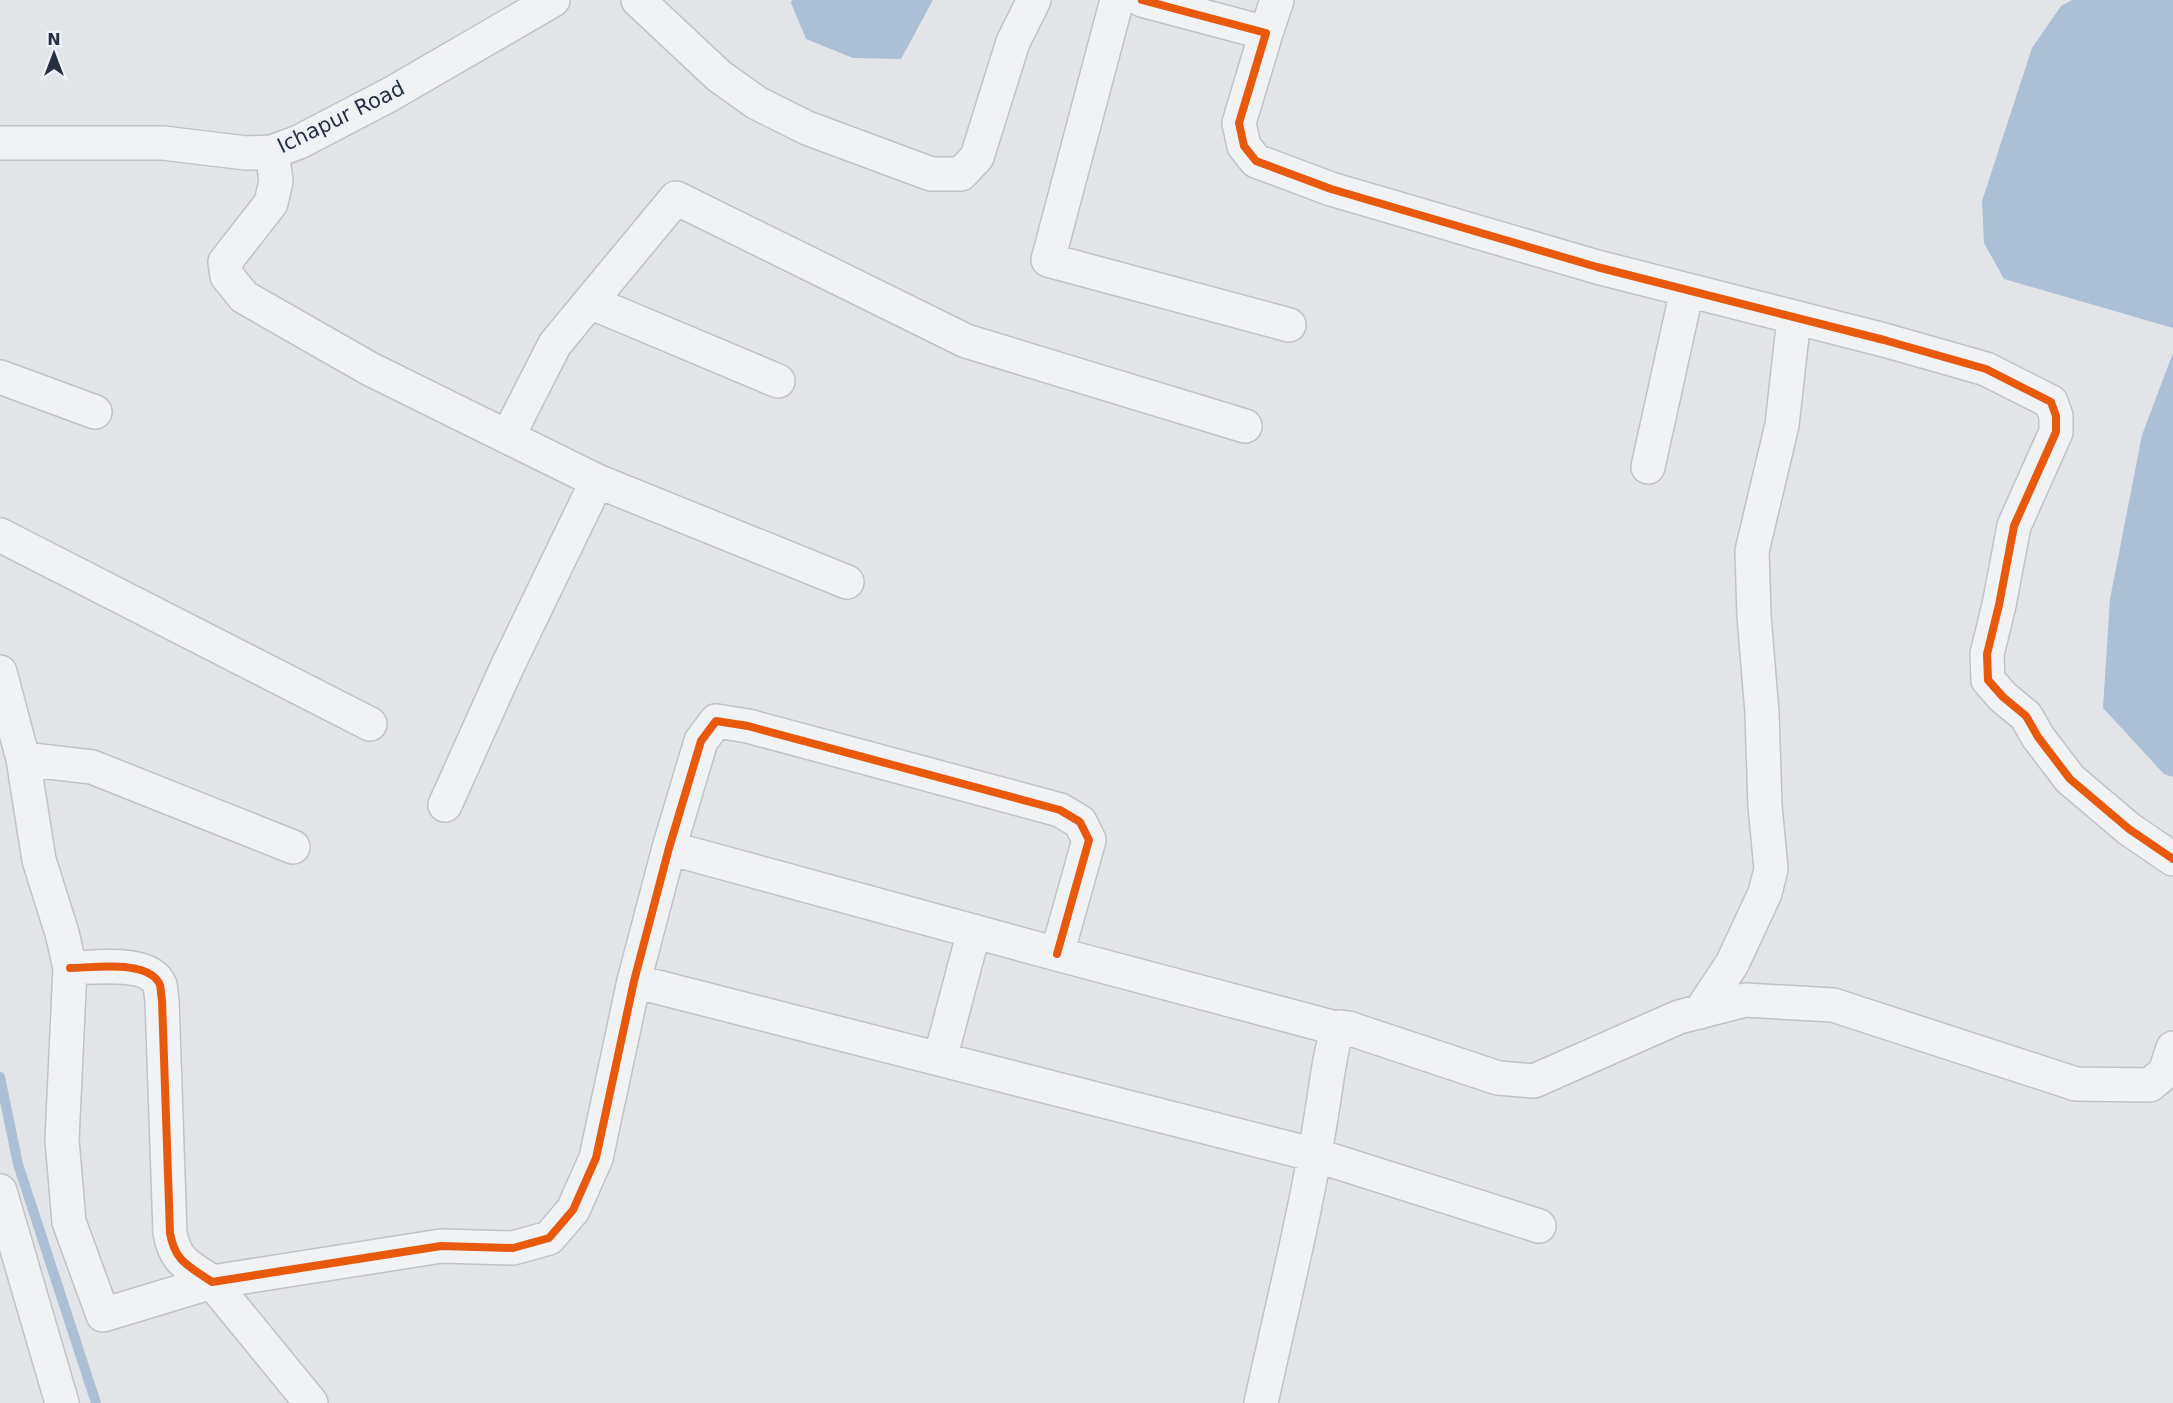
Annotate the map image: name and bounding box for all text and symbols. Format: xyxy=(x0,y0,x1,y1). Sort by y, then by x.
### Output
north arrow xyxy=(24,24,84,84)
text: N xyxy=(47,30,61,49)
street label: Ichapur Road xyxy=(273,76,409,158)

